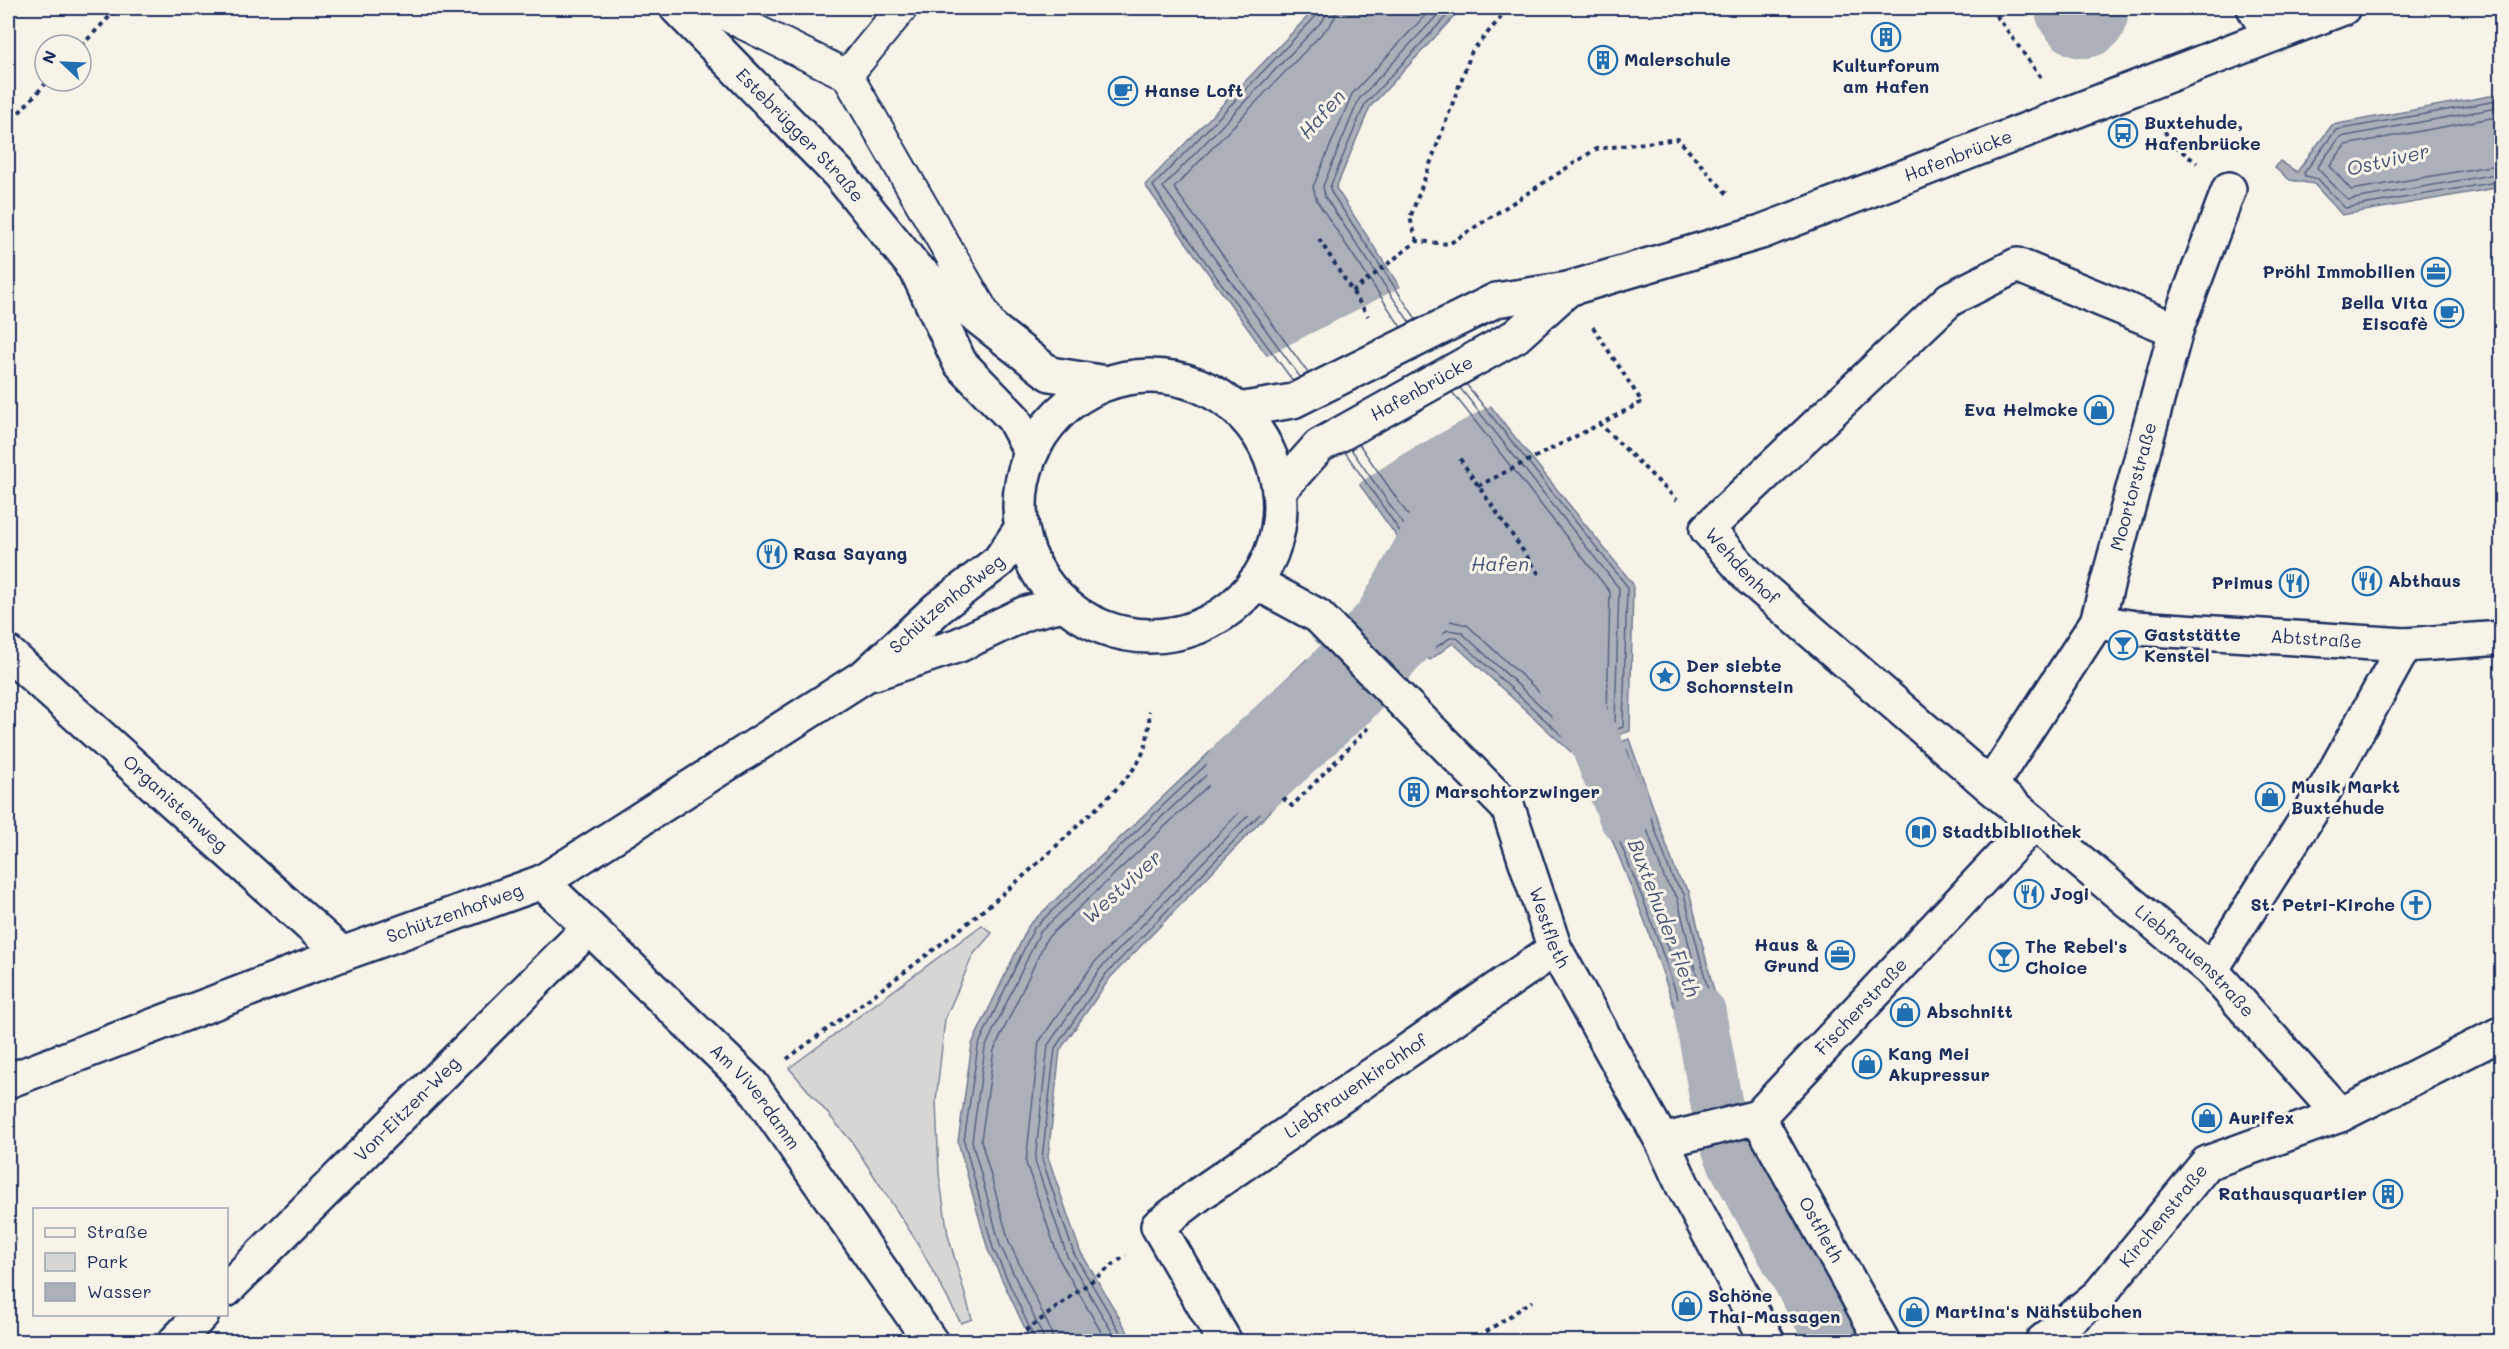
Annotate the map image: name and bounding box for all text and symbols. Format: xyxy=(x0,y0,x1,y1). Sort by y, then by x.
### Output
building icon: Kulturforum am Hafen xyxy=(1870,21,1902,53)
north arrow xyxy=(33,33,93,93)
building icon: Malerschule xyxy=(1587,44,1619,76)
text: N xyxy=(37,47,61,67)
place label: Malerschule xyxy=(1624,47,1731,71)
place label: Kulturforum am Hafen xyxy=(1832,53,1940,98)
street label: Estebrügger Straße xyxy=(731,63,870,207)
cafe icon: Hanse Loft xyxy=(1107,75,1139,107)
place label: Hanse Loft xyxy=(1144,78,1243,102)
water label: Hafen xyxy=(1292,83,1350,144)
place label: Buxtehude, Hafenbrücke xyxy=(2144,110,2261,155)
bus stop icon: Buxtehude, Hafenbrücke xyxy=(2107,117,2139,149)
street label: Hafenbrücke xyxy=(1901,123,2015,187)
water label: Ostviver xyxy=(2344,137,2432,181)
office icon: Pröhl Immobilien xyxy=(2420,256,2452,288)
place label: Pröhl Immobilien xyxy=(2262,259,2415,283)
place label: Bella Vita Eiscafè xyxy=(2341,290,2428,335)
cafe icon: Bella Vita Eiscafè xyxy=(2433,297,2465,329)
street label: Hafenbrücke xyxy=(1366,349,1477,426)
shop icon: Eva Helmcke xyxy=(2083,394,2115,426)
place label: Eva Helmcke xyxy=(1964,397,2078,421)
street label: Moortorstraße xyxy=(2104,420,2161,553)
street label: Wehdenhof xyxy=(1700,522,1785,610)
restaurant icon: Rasa Sayang xyxy=(756,538,788,570)
place label: Rasa Sayang xyxy=(793,541,908,565)
street label: Schützenhofweg xyxy=(883,548,1009,659)
water label: Hafen xyxy=(1471,550,1529,576)
restaurant icon: Abthaus xyxy=(2351,565,2383,597)
restaurant icon: Primus xyxy=(2278,567,2310,599)
place label: Abthaus xyxy=(2388,568,2461,592)
place label: Primus xyxy=(2212,570,2273,594)
place label: Gaststätte Kenstel xyxy=(2144,622,2241,667)
street label: Abtstraße xyxy=(2270,624,2363,653)
bar icon: Gaststätte Kenstel xyxy=(2107,629,2139,661)
place label: Der siebte Schornstein xyxy=(1686,653,1793,698)
place icon: Der siebte Schornstein xyxy=(1649,660,1681,692)
street label: Organistenweg xyxy=(118,749,234,857)
place label: Musik Markt Buxtehude xyxy=(2291,774,2400,819)
building icon: Marschtorzwinger xyxy=(1398,776,1430,808)
place label: Marschtorzwinger xyxy=(1435,779,1600,803)
shop icon: Musik Markt Buxtehude xyxy=(2254,781,2286,813)
library icon: Stadtbibliothek xyxy=(1905,816,1937,848)
place label: Stadtbibliothek xyxy=(1942,819,2081,843)
water label: Buxtehuder Fleth xyxy=(1623,835,1707,1000)
water label: Westviver xyxy=(1076,844,1167,929)
street label: Schützenhofweg xyxy=(383,877,526,948)
restaurant icon: Jogi xyxy=(2013,878,2045,910)
place label: Jogi xyxy=(2050,881,2090,905)
street label: Westfleth xyxy=(1524,884,1576,972)
church icon: St. Petri-Kirche xyxy=(2400,889,2432,921)
place label: St. Petri-Kirche xyxy=(2250,892,2395,916)
street label: Liebfrauenstraße xyxy=(2130,899,2260,1022)
place label: Haus & Grund xyxy=(1754,932,1819,977)
place label: The Rebel's Choice xyxy=(2025,934,2127,979)
office icon: Haus & Grund xyxy=(1824,939,1856,971)
bar icon: The Rebel's Choice xyxy=(1988,941,2020,973)
street label: Fischerstraße xyxy=(1809,952,1912,1060)
shop icon: Abschnitt xyxy=(1889,996,1921,1028)
place label: Abschnitt xyxy=(1926,999,2013,1023)
street label: Liebfrauenkirchhof xyxy=(1279,1027,1432,1143)
street label: Am Viverdamm xyxy=(705,1038,806,1154)
place label: Kang Mei Akupressur xyxy=(1888,1041,1990,1086)
shop icon: Kang Mei Akupressur xyxy=(1851,1048,1883,1080)
street label: Von-Eitzen-Weg xyxy=(349,1051,465,1166)
shop icon: Aurifex xyxy=(2191,1102,2223,1134)
place label: Aurifex xyxy=(2228,1105,2294,1129)
street label: Kirchenstraße xyxy=(2113,1159,2212,1272)
building icon: Rathausquartier xyxy=(2372,1178,2404,1210)
place label: Rathausquartier xyxy=(2218,1181,2367,1205)
street label: Ostfleth xyxy=(1794,1192,1849,1266)
legend xyxy=(33,1208,228,1316)
text: Straße xyxy=(87,1219,148,1243)
text: Park xyxy=(87,1249,128,1273)
text: Wasser xyxy=(87,1279,152,1303)
place label: Schöne Thai-Massagen xyxy=(1708,1283,1840,1328)
shop icon: Schöne Thai-Massagen xyxy=(1671,1290,1703,1322)
shop icon: Martina's Nähstübchen xyxy=(1898,1296,1930,1328)
place label: Martina's Nähstübchen xyxy=(1935,1299,2142,1323)

